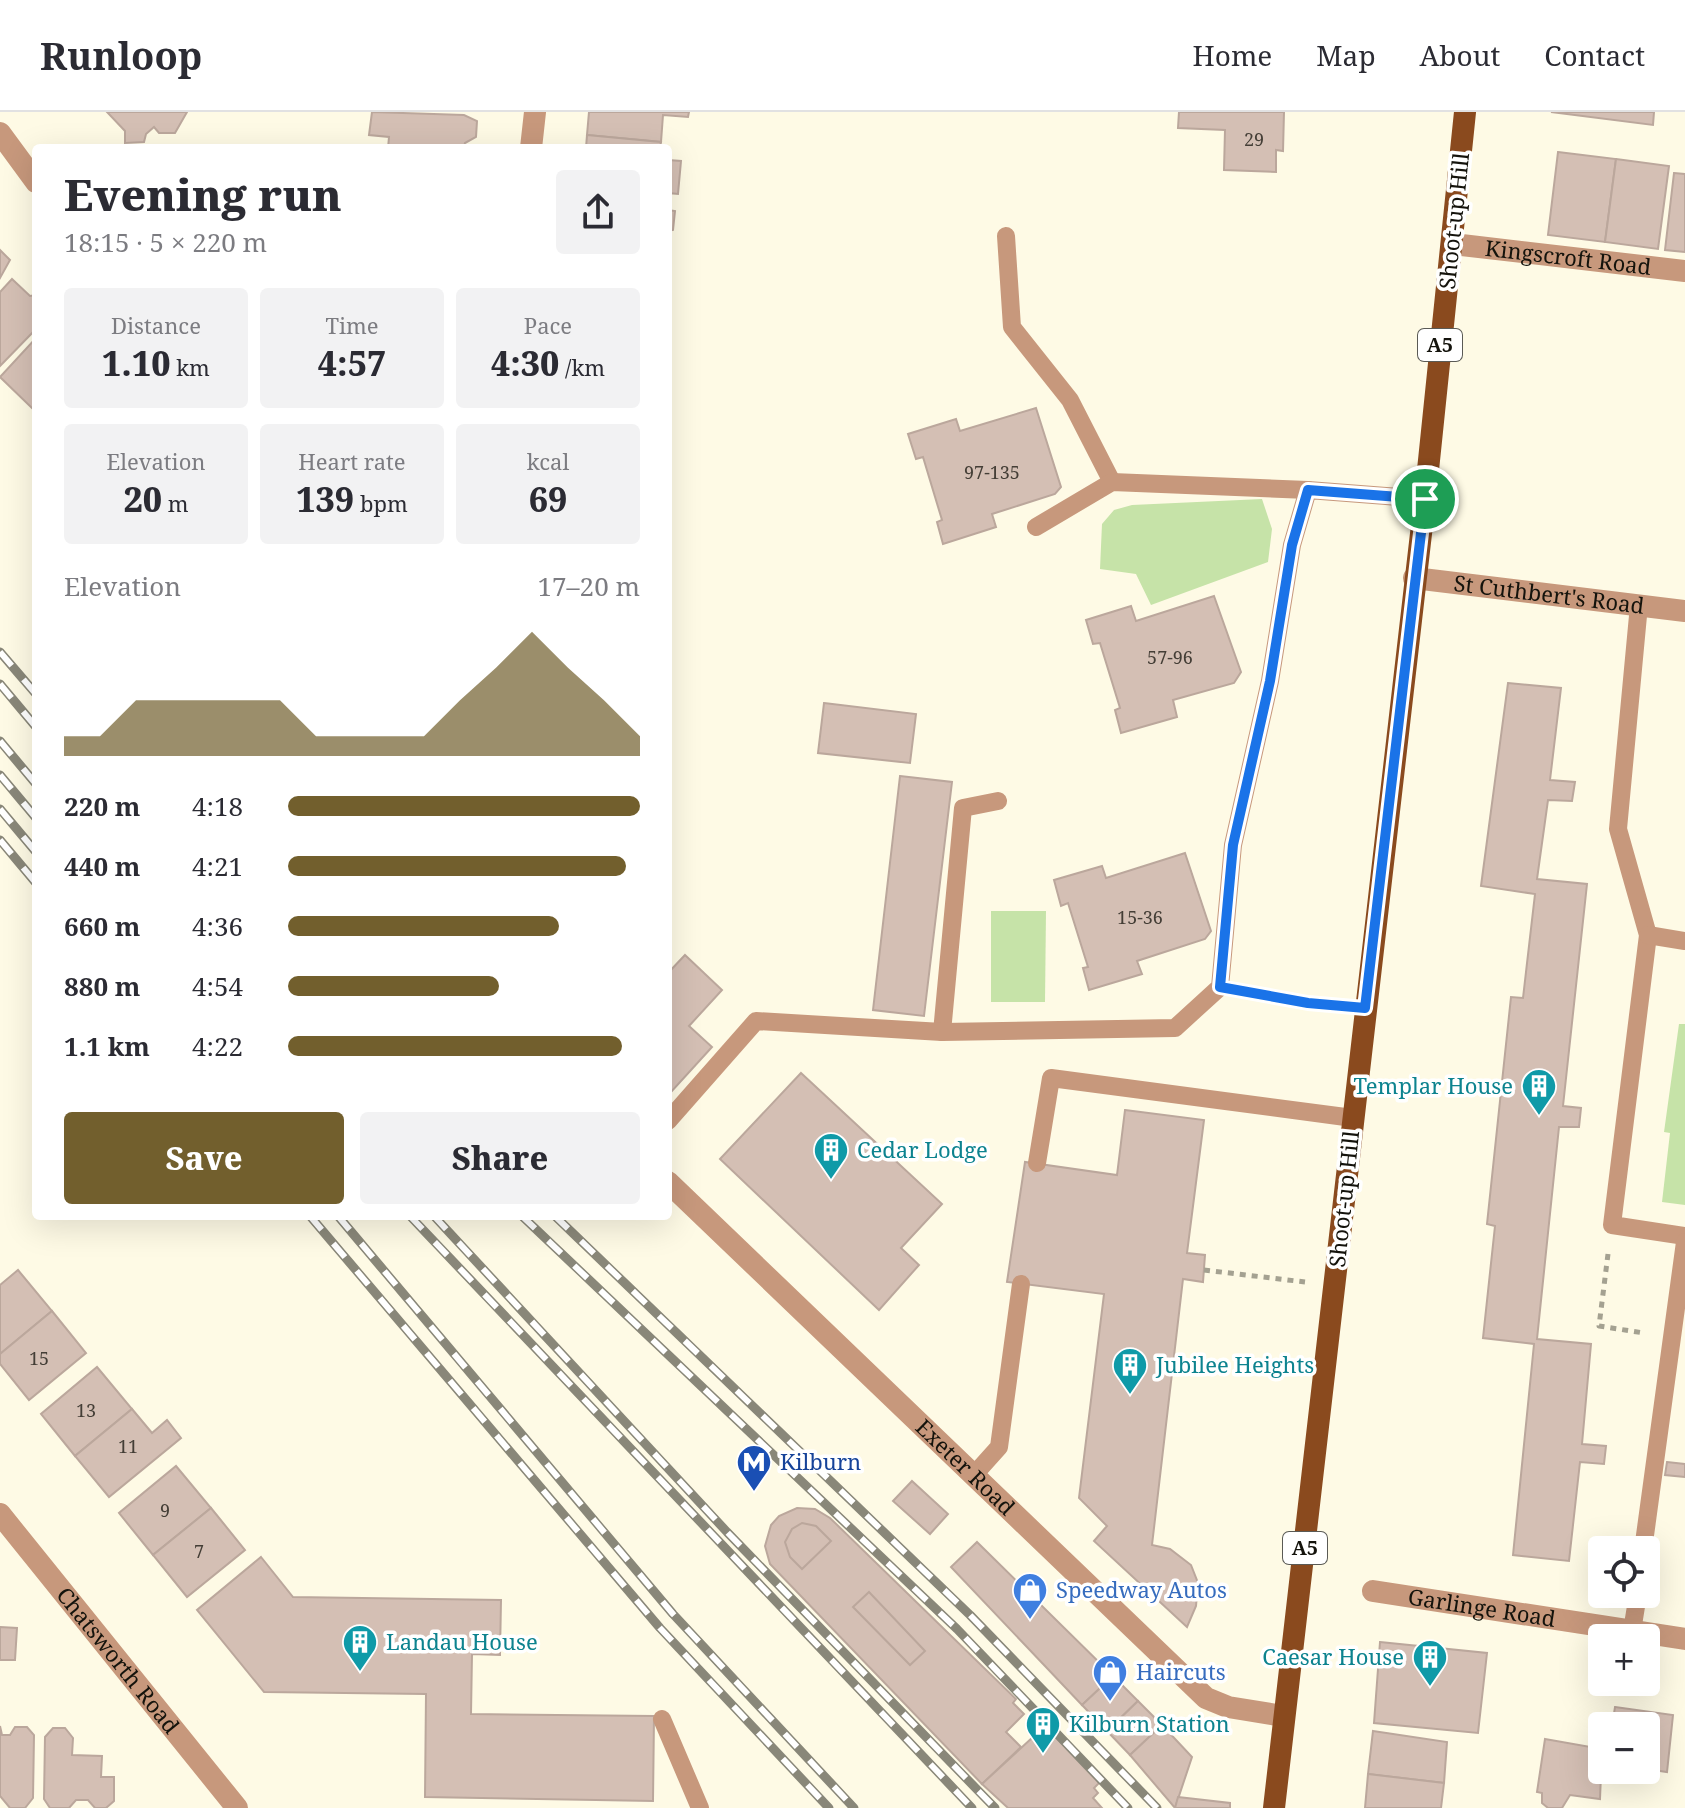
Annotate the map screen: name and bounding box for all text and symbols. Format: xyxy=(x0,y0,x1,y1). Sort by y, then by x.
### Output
text: Runloop xyxy=(40,29,202,81)
text: Home xyxy=(1193,36,1272,74)
text: Map xyxy=(1316,36,1376,74)
text: About xyxy=(1420,36,1500,74)
text: Contact xyxy=(1544,36,1645,74)
house number: 29 xyxy=(1244,127,1264,151)
street label: Shoot-up Hill xyxy=(1431,151,1475,291)
text: Evening run xyxy=(64,164,342,224)
button: share xyxy=(556,170,640,254)
text: 18:15 · 5 × 220 m xyxy=(64,224,267,260)
street label: Kingscroft Road xyxy=(1484,232,1653,281)
text: Distance xyxy=(111,310,201,340)
text: Time xyxy=(325,310,379,340)
text: Pace xyxy=(524,310,572,340)
road number: A5 xyxy=(1418,329,1462,361)
text: 1.10 xyxy=(102,340,171,386)
text: 4:57 xyxy=(318,340,386,386)
text: 4:30 xyxy=(491,340,559,386)
text: km xyxy=(171,352,210,382)
text: /km xyxy=(559,352,605,382)
text: Elevation xyxy=(106,446,206,476)
text: Heart rate xyxy=(298,446,406,476)
text: kcal xyxy=(527,446,569,476)
house number: 97-135 xyxy=(964,460,1020,484)
pin xyxy=(1391,465,1459,533)
text: 20 xyxy=(123,476,162,522)
text: 139 xyxy=(296,476,354,522)
text: 69 xyxy=(529,476,567,522)
icon: arrive xyxy=(1403,477,1447,521)
text: m xyxy=(162,488,189,518)
text: bpm xyxy=(354,488,408,518)
street label: St Cuthbert's Road xyxy=(1452,567,1647,620)
text: Elevation xyxy=(64,568,181,604)
text: 17–20 m xyxy=(538,568,640,604)
house number: 57-96 xyxy=(1147,645,1193,669)
text: 220 m xyxy=(64,788,140,824)
text: 4:18 xyxy=(192,788,243,824)
text: 440 m xyxy=(64,848,140,884)
text: 4:21 xyxy=(192,848,243,884)
house number: 15-36 xyxy=(1117,905,1163,929)
text: 660 m xyxy=(64,908,140,944)
text: 4:36 xyxy=(192,908,243,944)
text: 880 m xyxy=(64,968,140,1004)
text: 4:54 xyxy=(192,968,243,1004)
text: 1.1 km xyxy=(64,1028,150,1064)
text: 4:22 xyxy=(192,1028,243,1064)
building icon: Templar House xyxy=(1520,1067,1558,1117)
place label: Templar House xyxy=(1353,1070,1513,1100)
button: Save xyxy=(64,1112,344,1204)
button: Share xyxy=(360,1112,640,1204)
street label: Shoot-up Hill xyxy=(1321,1129,1365,1269)
building icon: Cedar Lodge xyxy=(812,1131,850,1181)
place label: Cedar Lodge xyxy=(857,1134,988,1164)
house number: 15 xyxy=(29,1346,49,1370)
building icon: Jubilee Heights xyxy=(1111,1346,1149,1396)
place label: Jubilee Heights xyxy=(1155,1349,1314,1379)
house number: 13 xyxy=(76,1398,96,1422)
street label: Exeter Road xyxy=(910,1412,1023,1522)
house number: 11 xyxy=(118,1434,138,1458)
metro station icon: Kilburn xyxy=(735,1443,773,1493)
place label: Kilburn xyxy=(780,1446,861,1476)
house number: 9 xyxy=(160,1498,170,1522)
road number: A5 xyxy=(1283,1532,1327,1564)
map controls xyxy=(1588,1536,1660,1784)
button: locate xyxy=(1588,1536,1660,1608)
house number: 7 xyxy=(194,1539,204,1563)
shop icon: Speedway Autos xyxy=(1011,1571,1049,1621)
place label: Speedway Autos xyxy=(1056,1574,1227,1604)
street label: Chatsworth Road xyxy=(51,1580,187,1740)
street label: Garlinge Road xyxy=(1406,1581,1558,1633)
building icon: Landau House xyxy=(341,1623,379,1673)
button: + xyxy=(1588,1624,1660,1696)
place label: Landau House xyxy=(386,1626,538,1656)
building icon: Caesar House xyxy=(1411,1638,1449,1688)
place label: Caesar House xyxy=(1262,1641,1404,1671)
shop icon: Haircuts xyxy=(1091,1653,1129,1703)
place label: Haircuts xyxy=(1136,1656,1226,1686)
building icon: Kilburn Station xyxy=(1024,1705,1062,1755)
place label: Kilburn Station xyxy=(1069,1708,1230,1738)
button: − xyxy=(1588,1712,1660,1784)

